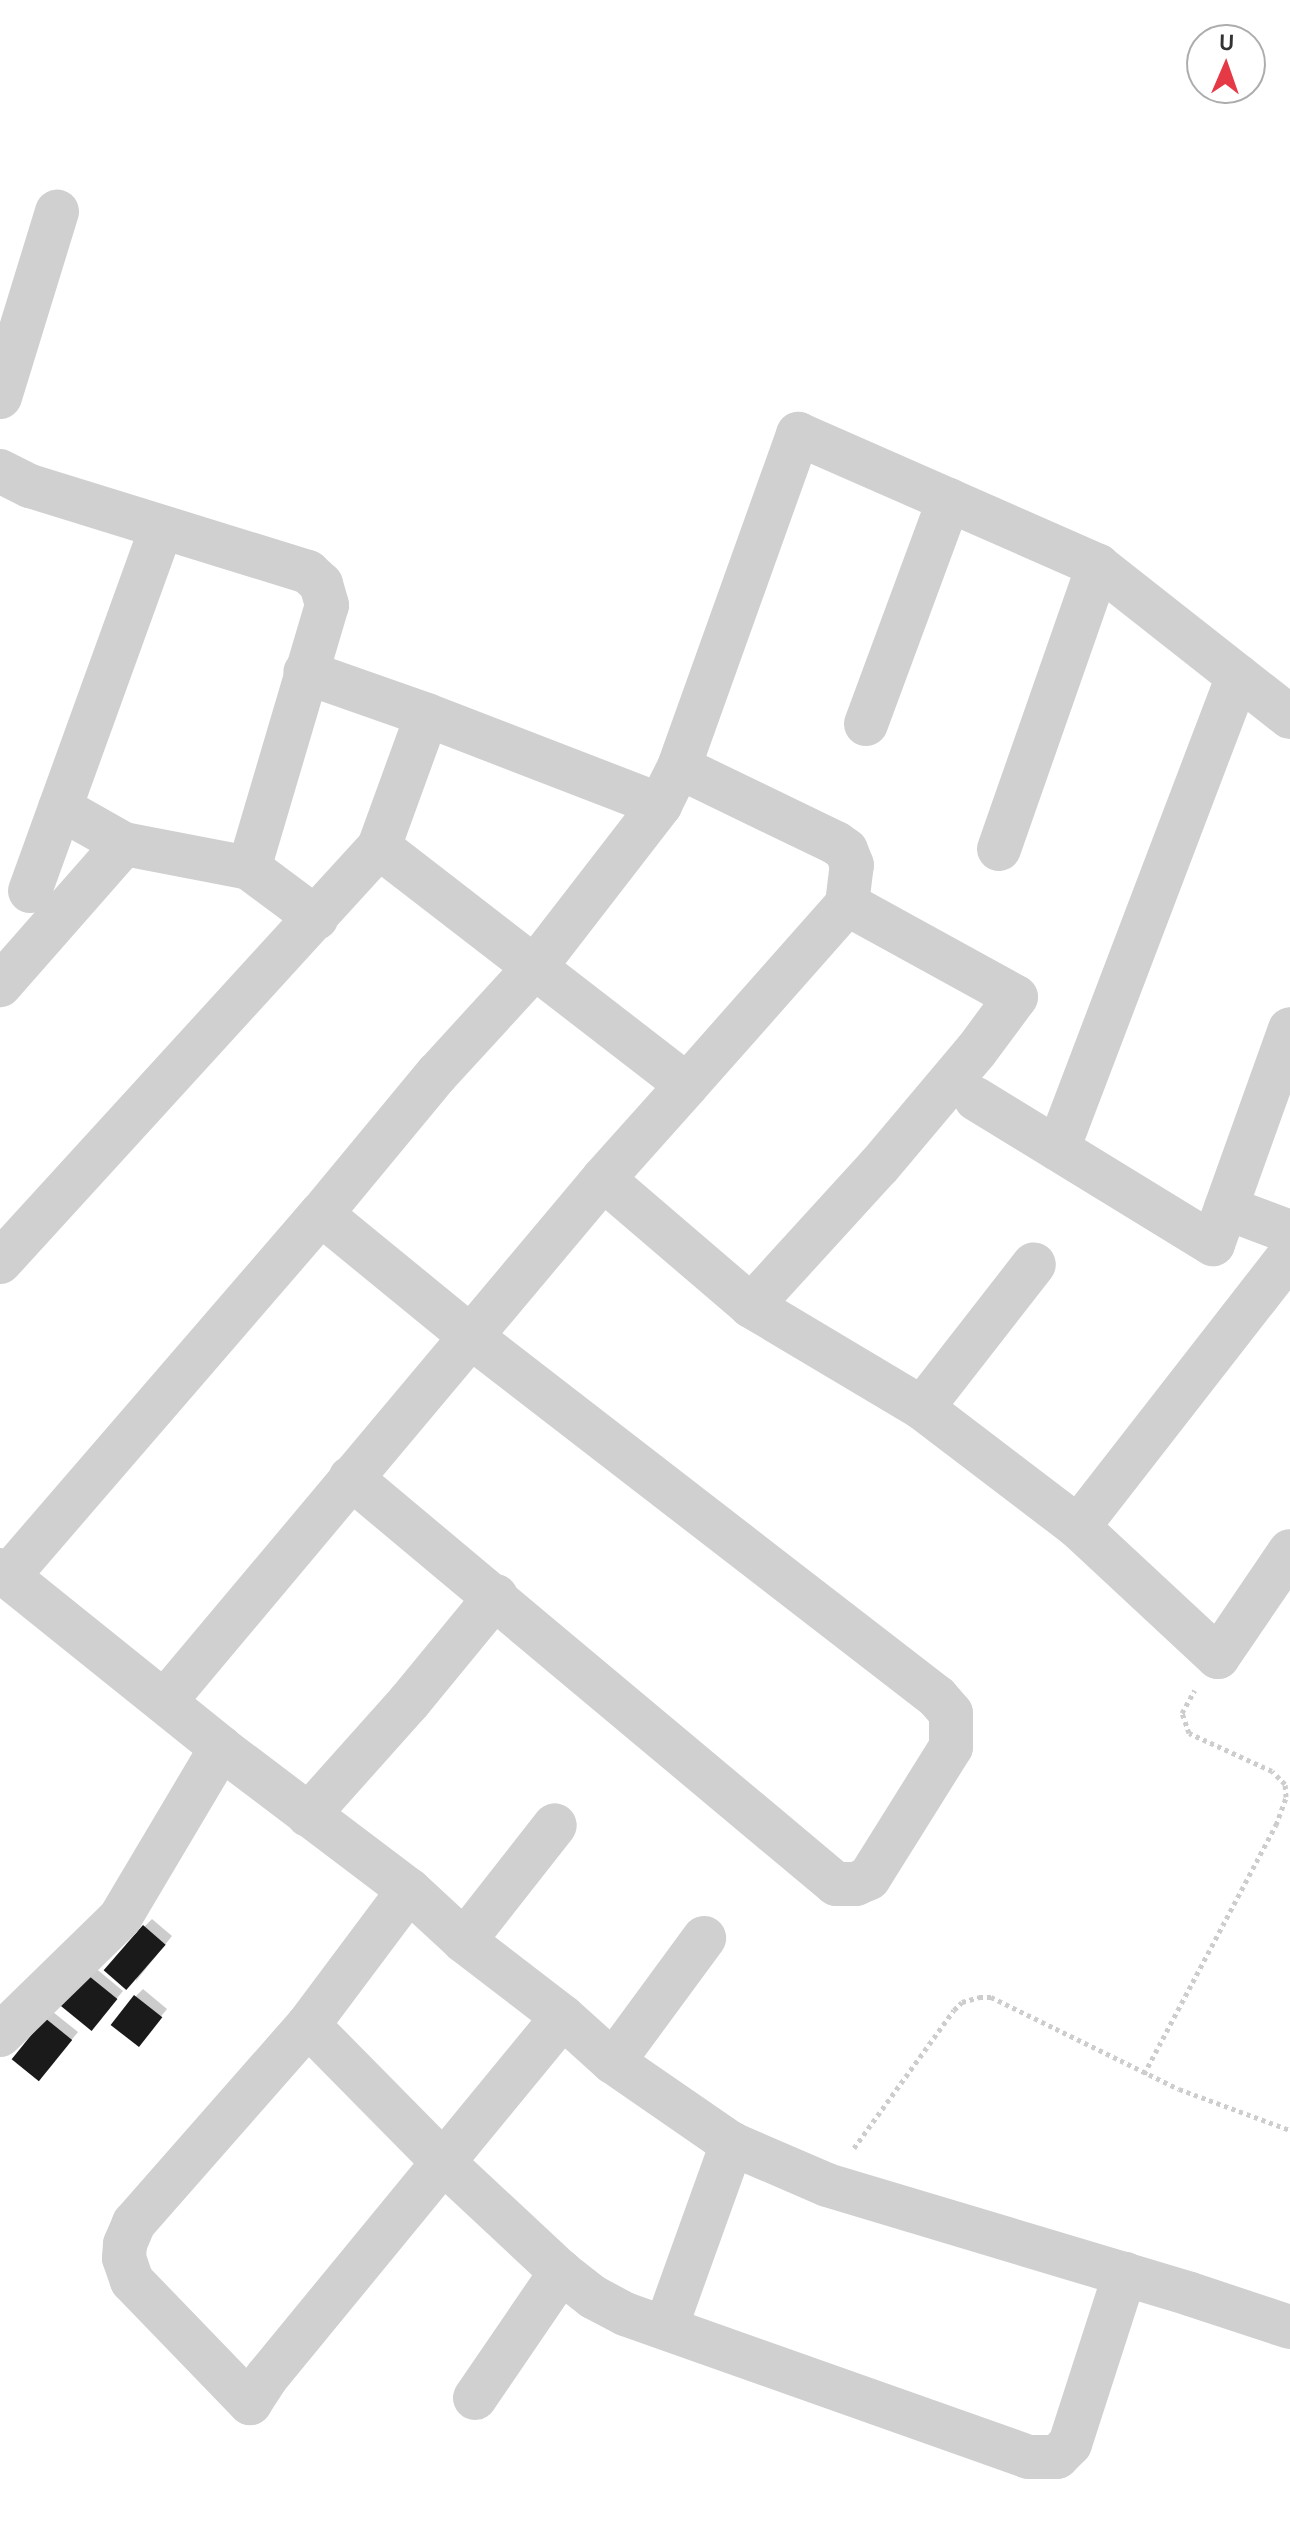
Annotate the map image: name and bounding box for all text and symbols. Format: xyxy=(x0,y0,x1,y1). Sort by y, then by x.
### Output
north arrow xyxy=(1186,24,1266,104)
text: U xyxy=(1219,28,1235,56)

